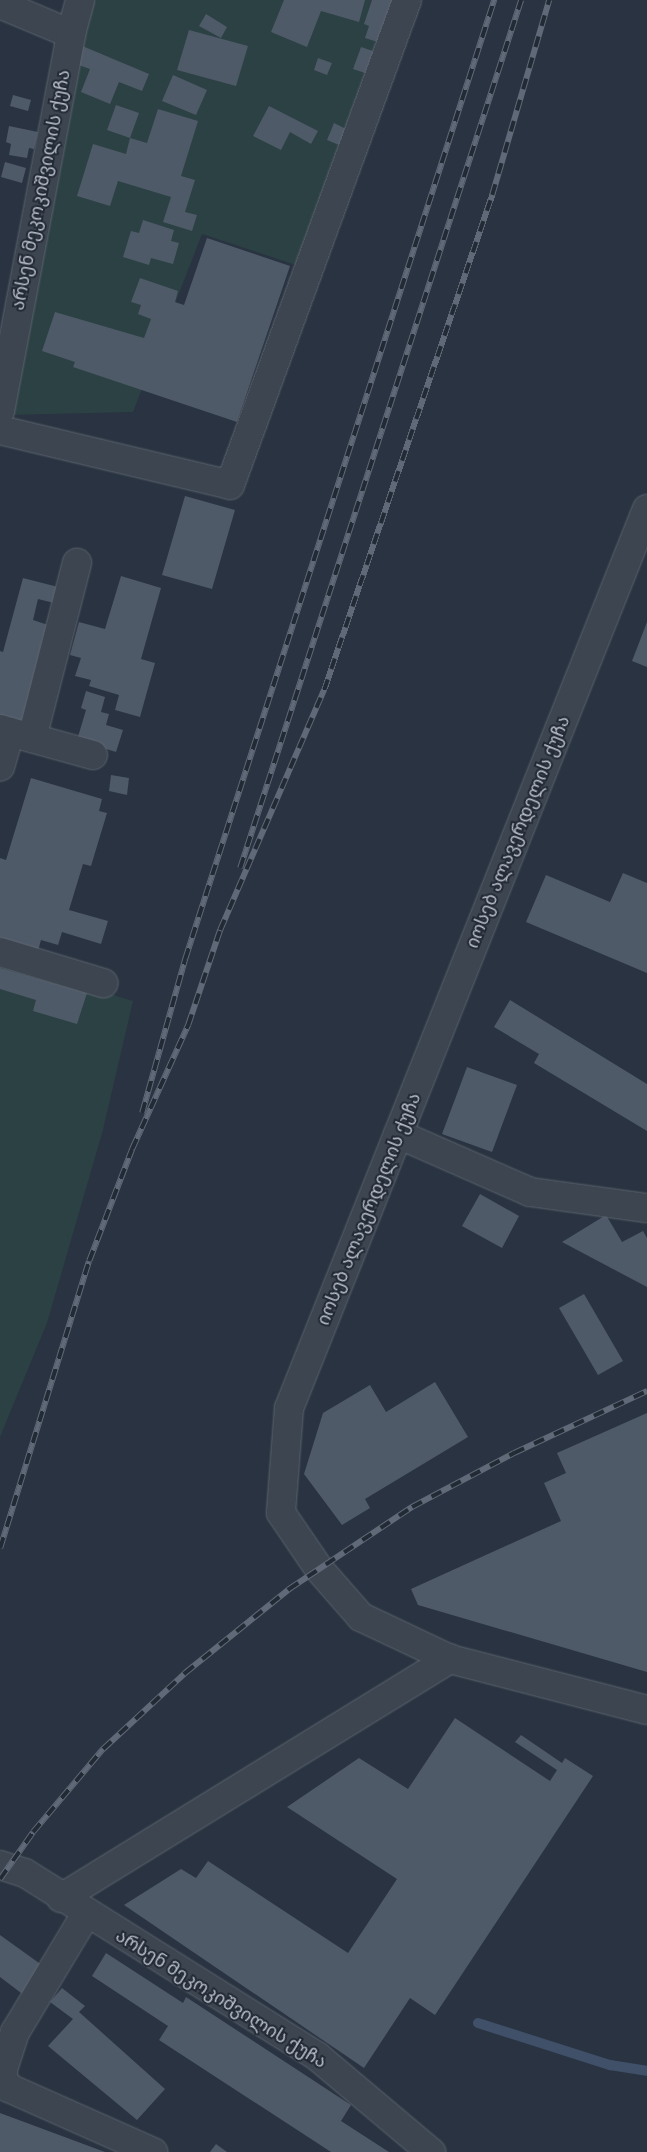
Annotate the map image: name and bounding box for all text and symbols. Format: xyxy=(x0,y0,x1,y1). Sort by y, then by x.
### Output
street label: არსენ მეკოკიშვილის ქუჩა xyxy=(7,68,75,312)
street label: იოსებ ალავერდელის ქუჩა xyxy=(461,713,575,951)
street label: იოსებ ალავერდელის ქუჩა xyxy=(312,1090,426,1328)
street label: არსენ მეკოკიშვილის ქუჩა xyxy=(112,1925,330,2073)

